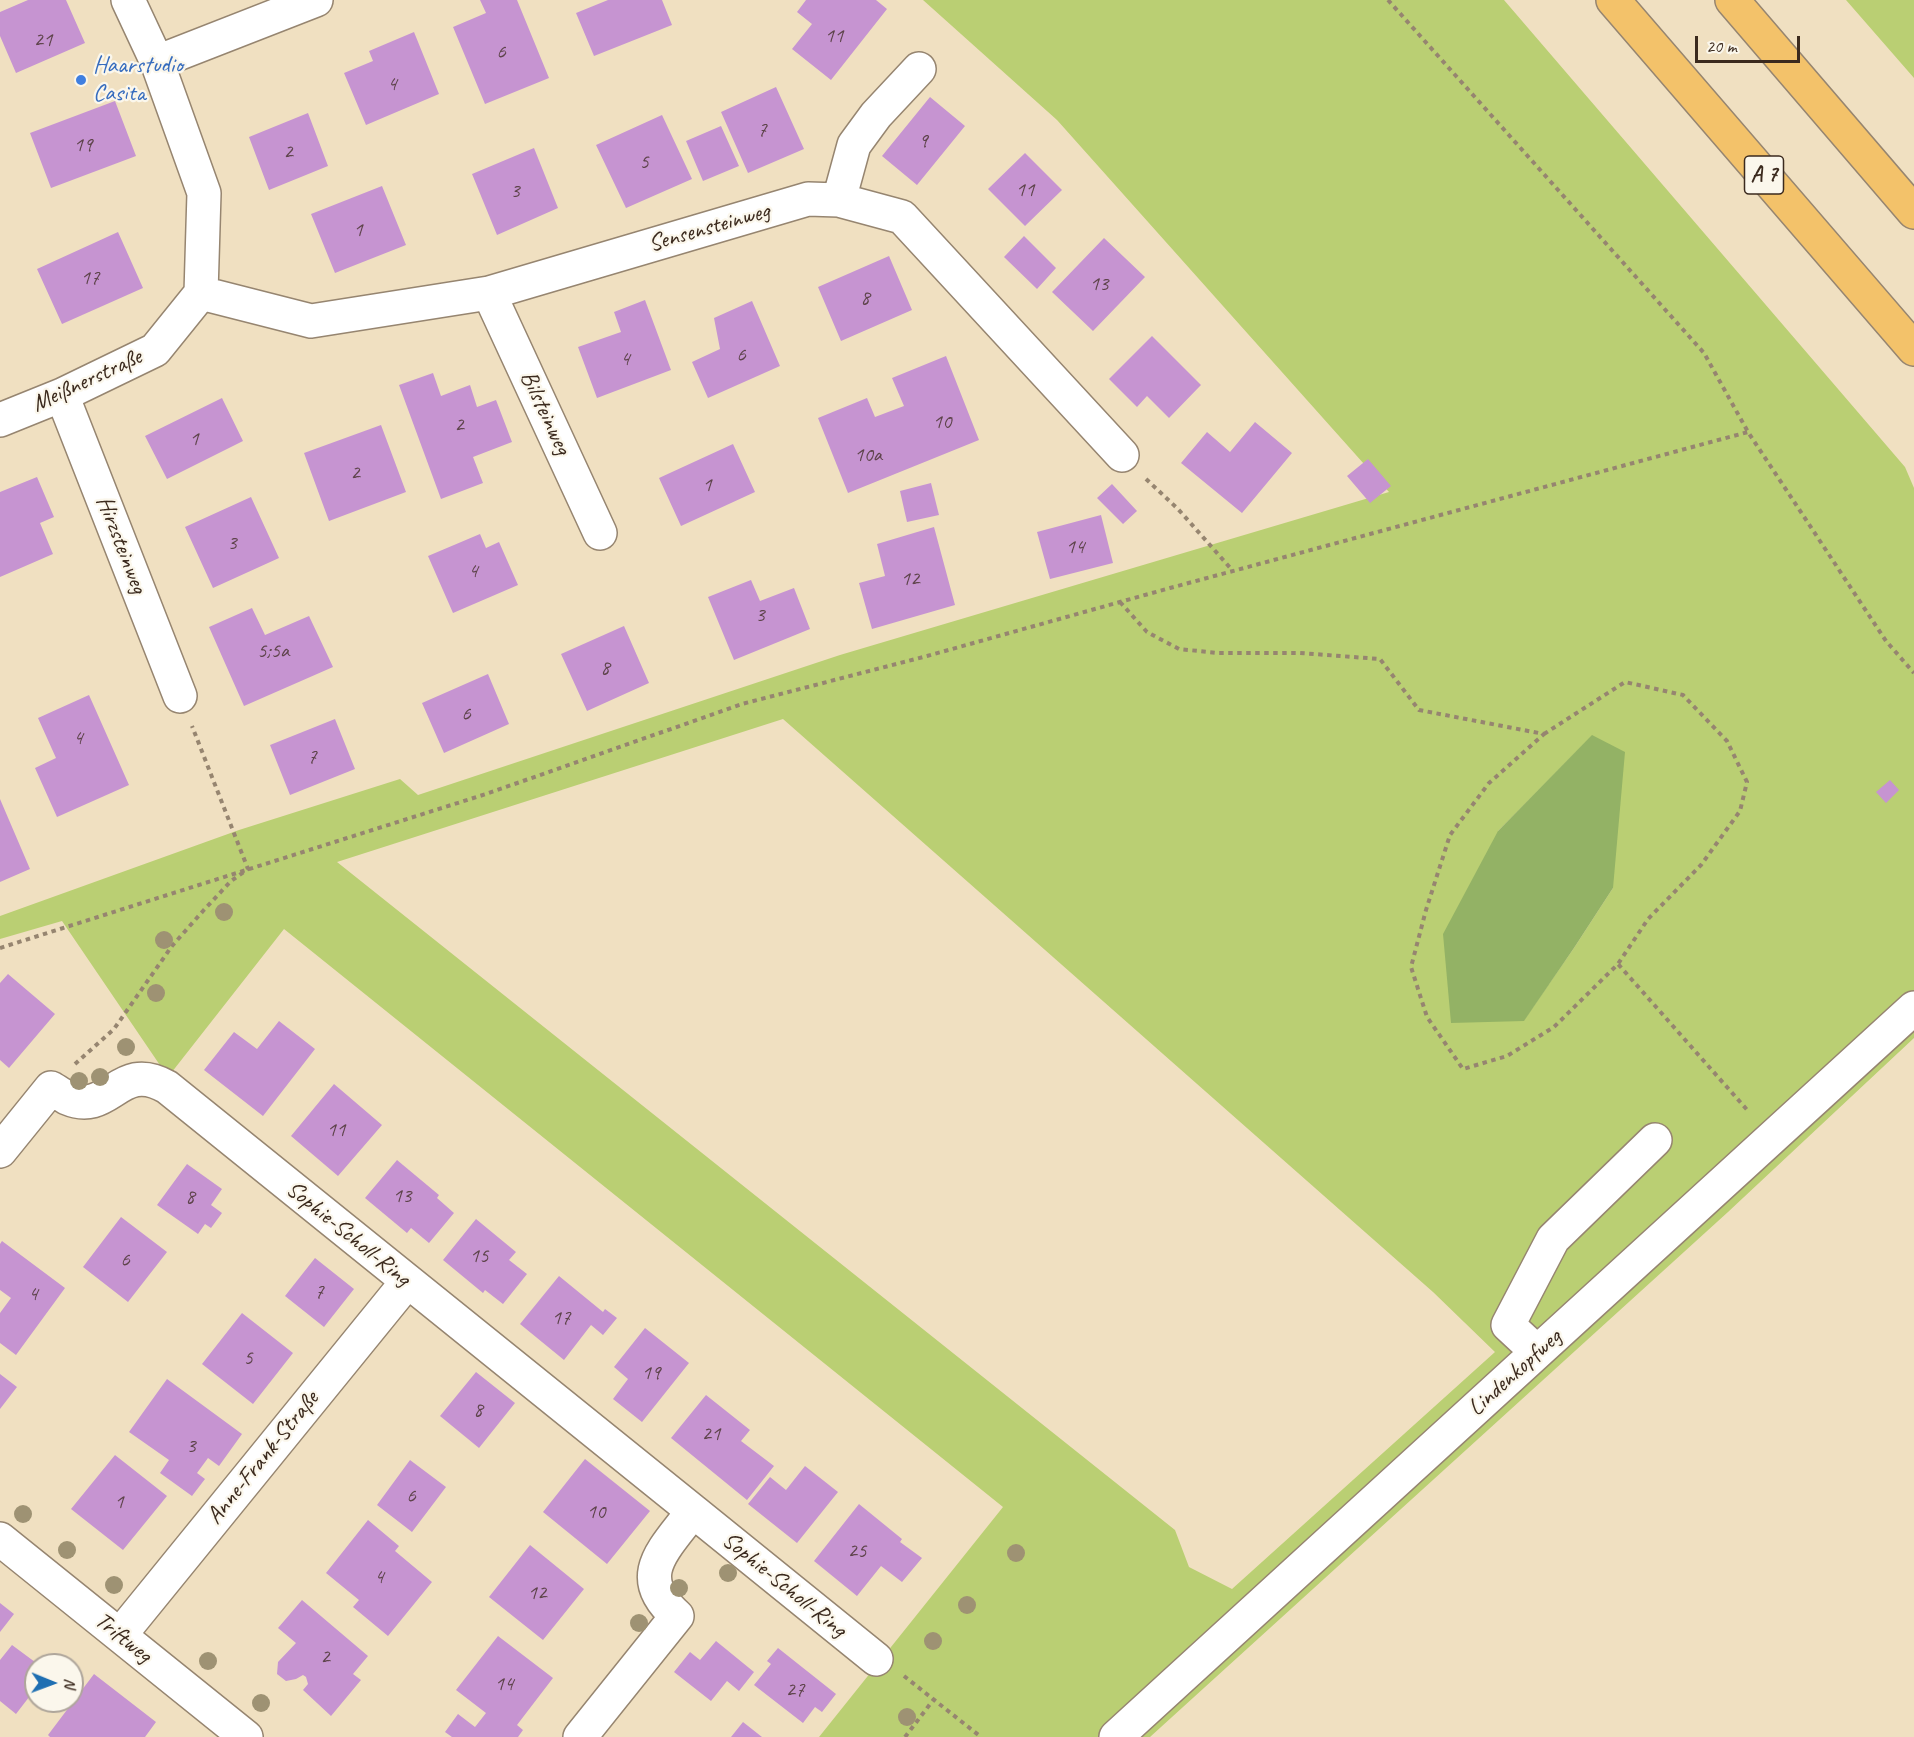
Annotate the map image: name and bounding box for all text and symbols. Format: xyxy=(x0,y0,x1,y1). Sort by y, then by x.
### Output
house number: 11 xyxy=(825,23,843,49)
scale bar xyxy=(1698,24,1803,62)
house number: 21 xyxy=(34,27,52,53)
text: 20 m xyxy=(1706,35,1737,57)
house number: 6 xyxy=(496,39,506,65)
place label: Haarstudio Casita xyxy=(93,52,183,108)
house number: 4 xyxy=(387,71,397,97)
marker: Haarstudio Casita xyxy=(74,73,88,87)
house number: 7 xyxy=(757,117,767,143)
house number: 9 xyxy=(918,128,928,154)
house number: 19 xyxy=(74,132,92,158)
house number: 2 xyxy=(283,139,293,165)
house number: 5 xyxy=(639,149,649,175)
road number: A 7 xyxy=(1744,156,1784,194)
house number: 11 xyxy=(1016,177,1034,203)
house number: 3 xyxy=(510,178,520,204)
street label: Sensensteinweg xyxy=(645,197,773,259)
house number: 1 xyxy=(353,217,363,243)
house number: 17 xyxy=(81,265,99,291)
house number: 13 xyxy=(1090,271,1108,297)
house number: 8 xyxy=(860,285,870,311)
house number: 6 xyxy=(736,342,746,368)
street label: Meißnerstraße xyxy=(27,343,147,419)
house number: 4 xyxy=(620,346,630,372)
street label: Bilsteinweg xyxy=(513,366,577,460)
house number: 10 xyxy=(933,409,951,435)
house number: 2 xyxy=(454,412,464,438)
house number: 1 xyxy=(189,426,199,452)
house number: 10a xyxy=(854,442,882,468)
house number: 2 xyxy=(350,460,360,486)
house number: 1 xyxy=(702,472,712,498)
street label: Hirzsteinweg xyxy=(89,492,153,598)
house number: 3 xyxy=(227,530,237,556)
house number: 14 xyxy=(1066,534,1084,560)
house number: 4 xyxy=(468,558,478,584)
house number: 12 xyxy=(901,566,919,592)
house number: 3 xyxy=(755,602,765,628)
house number: 5;5a xyxy=(257,638,289,664)
house number: 8 xyxy=(600,655,610,681)
house number: 6 xyxy=(461,701,471,727)
house number: 4 xyxy=(73,725,83,751)
house number: 7 xyxy=(307,744,317,770)
house number: 11 xyxy=(327,1117,345,1143)
street label: Sophie-Scholl-Ring xyxy=(280,1175,416,1293)
house number: 13 xyxy=(393,1183,411,1209)
house number: 8 xyxy=(185,1184,195,1210)
house number: 15 xyxy=(470,1243,488,1269)
house number: 6 xyxy=(120,1247,130,1273)
house number: 7 xyxy=(314,1279,324,1305)
house number: 4 xyxy=(28,1281,38,1307)
house number: 17 xyxy=(552,1305,570,1331)
street label: Lindenkopfweg xyxy=(1462,1324,1568,1422)
house number: 5 xyxy=(243,1345,253,1371)
house number: 19 xyxy=(642,1360,660,1386)
street label: Anne-Frank-Straße xyxy=(201,1386,325,1530)
house number: 8 xyxy=(473,1397,483,1423)
house number: 21 xyxy=(702,1421,720,1447)
house number: 3 xyxy=(186,1433,196,1459)
house number: 6 xyxy=(406,1483,416,1509)
house number: 1 xyxy=(114,1489,124,1515)
house number: 10 xyxy=(587,1499,605,1525)
street label: Sophie-Scholl-Ring xyxy=(716,1526,852,1644)
house number: 25 xyxy=(848,1538,866,1564)
house number: 4 xyxy=(374,1564,384,1590)
house number: 12 xyxy=(528,1580,546,1606)
street label: Triftweg xyxy=(89,1606,157,1670)
house number: 2 xyxy=(320,1644,330,1670)
north arrow xyxy=(24,1653,84,1713)
house number: 14 xyxy=(495,1671,513,1697)
house number: 27 xyxy=(786,1677,804,1703)
text: N xyxy=(60,1678,80,1688)

